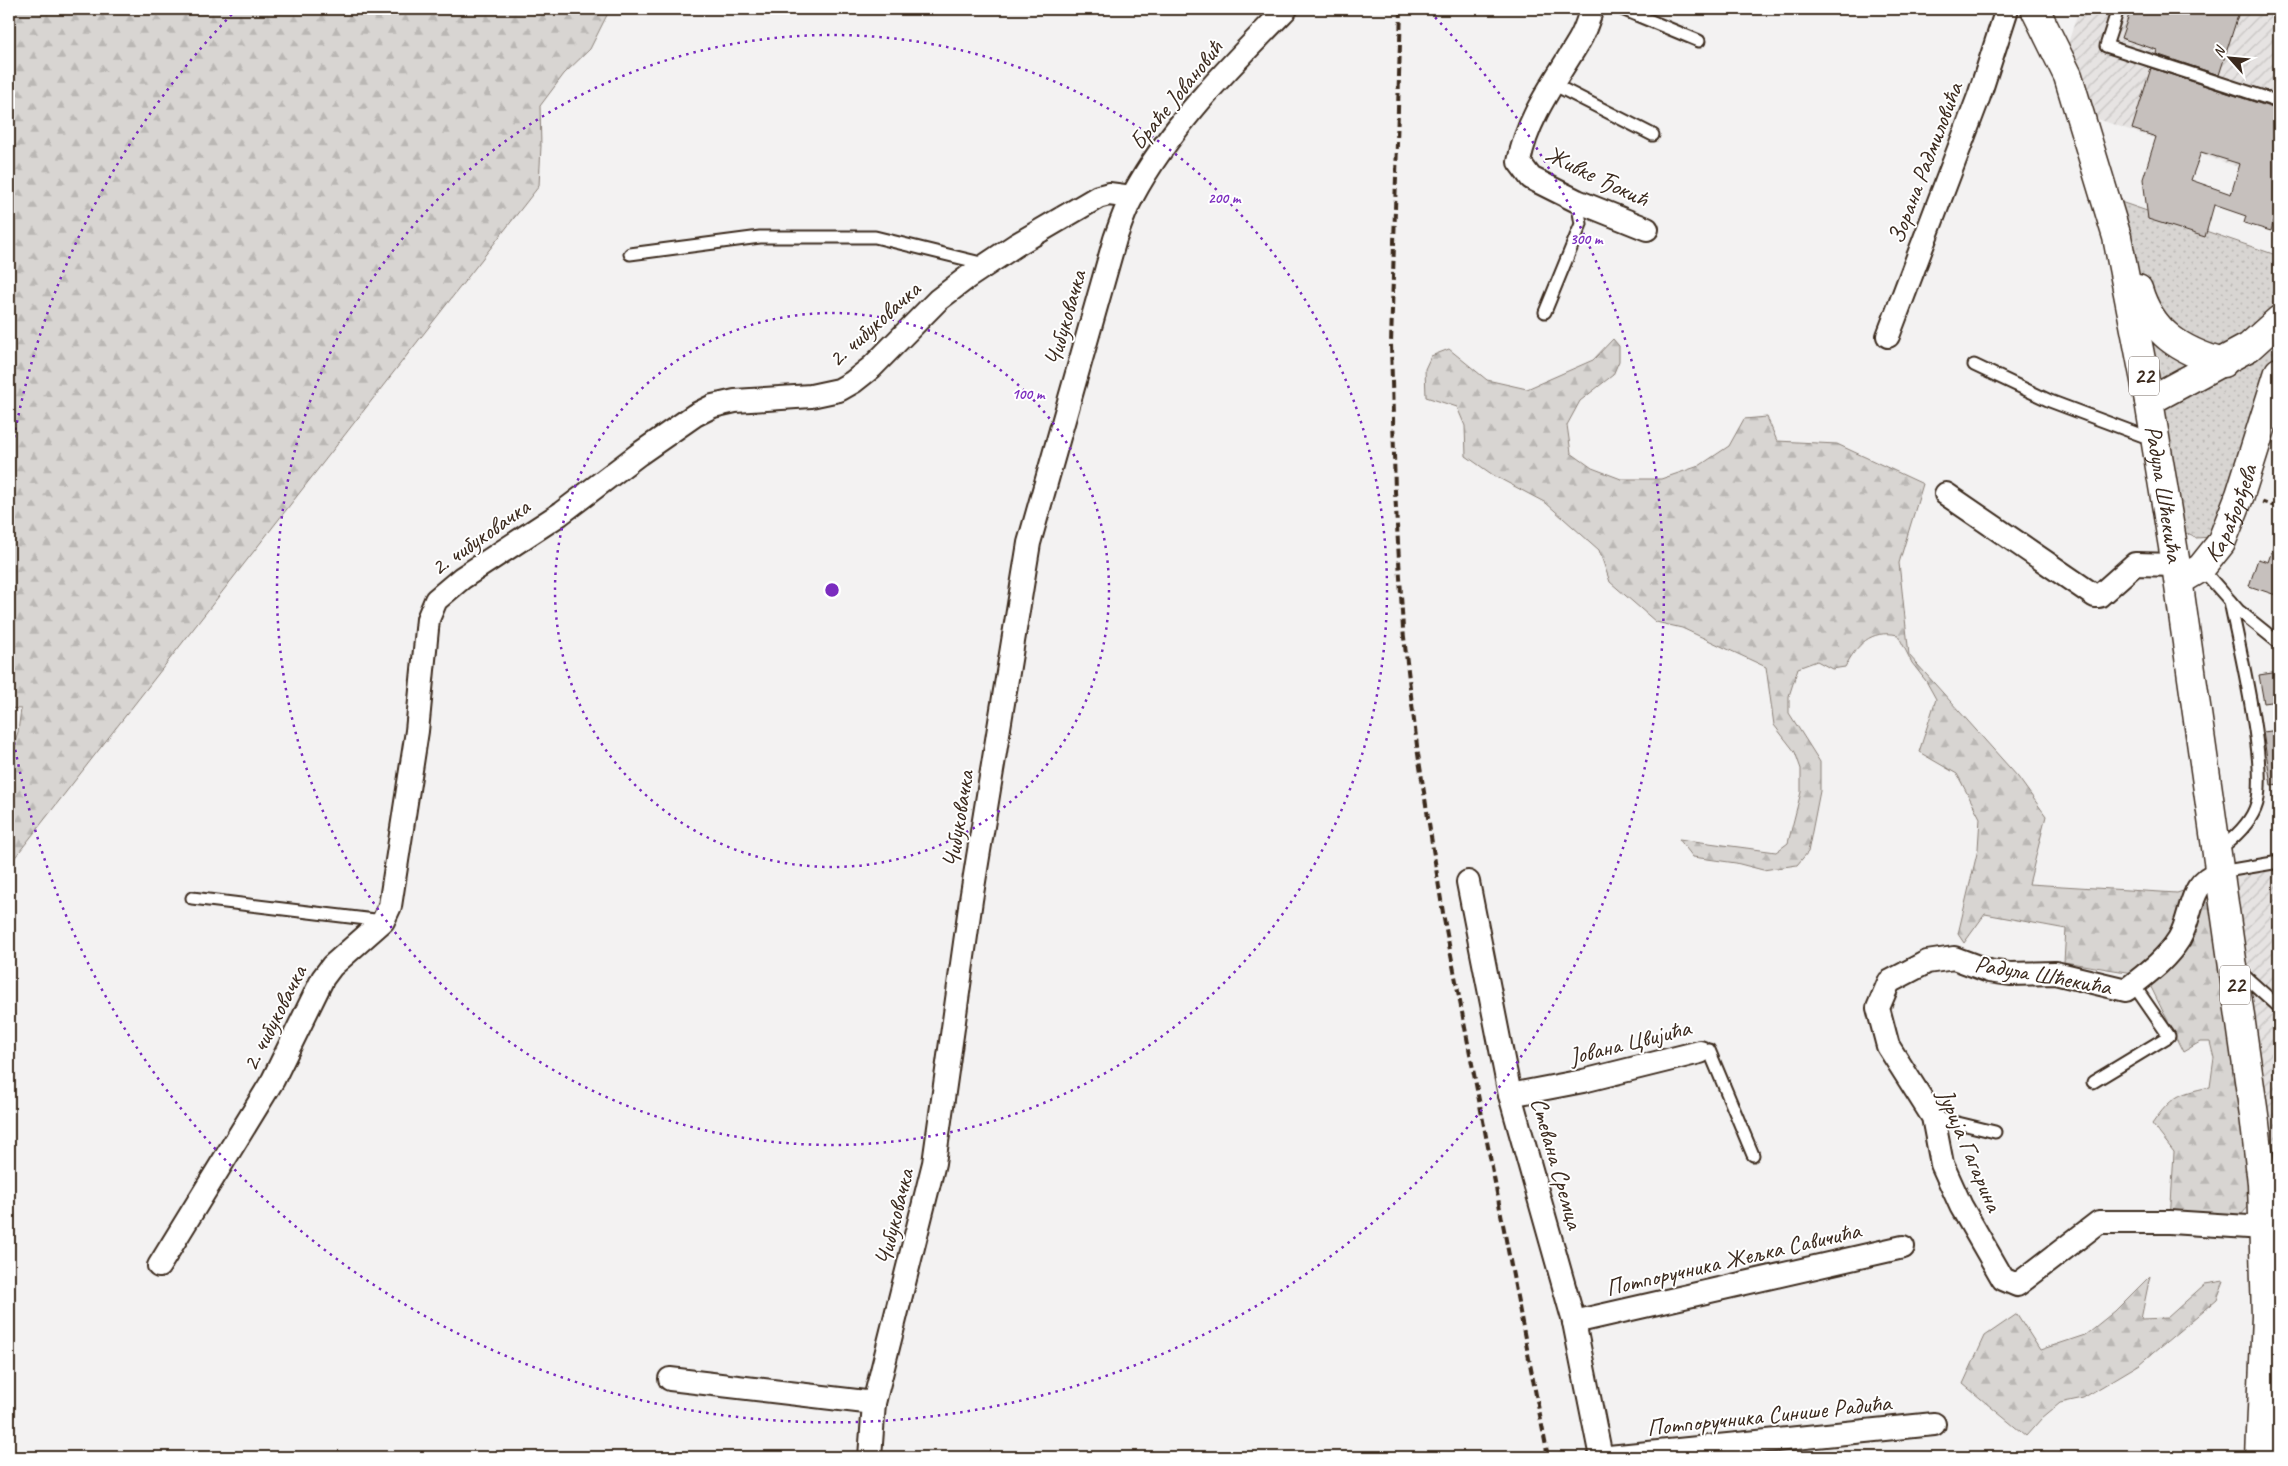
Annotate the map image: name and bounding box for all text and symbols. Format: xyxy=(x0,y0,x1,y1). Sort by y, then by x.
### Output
north arrow xyxy=(2206,32,2256,82)
street label: Браће Јовановић xyxy=(1123,33,1230,156)
text: N xyxy=(2209,43,2229,60)
street label: Зорана Радмиловића xyxy=(1880,77,1970,248)
street label: Живке Ђокић xyxy=(1541,138,1655,214)
text: 200 m xyxy=(1208,189,1242,208)
text: 300 m xyxy=(1570,230,1604,249)
street label: Чибуковачка xyxy=(1037,265,1093,369)
street label: 2. чибуковачка xyxy=(821,274,928,373)
road number: 22 xyxy=(2129,356,2159,396)
text: 100 m xyxy=(1012,385,1046,404)
street label: Радула Шћекића xyxy=(2138,423,2191,566)
street label: Карађорђева xyxy=(2197,460,2264,568)
street label: 2. чибуковачка xyxy=(425,491,537,582)
centre of rings xyxy=(823,581,841,599)
street label: Чибуковачка xyxy=(936,767,981,870)
street label: Радула Шћекића xyxy=(1973,948,2115,1002)
street label: 2. чибуковачка xyxy=(235,959,314,1076)
road number: 22 xyxy=(2220,966,2250,1004)
street label: Јована Цвијића xyxy=(1565,1012,1695,1072)
street label: Јурија Гагарина xyxy=(1930,1083,2010,1217)
street label: Стевана Сремца xyxy=(1524,1094,1590,1234)
street label: Чибуковачка xyxy=(868,1165,921,1268)
street label: Потпоручника Жељка Савичића xyxy=(1603,1215,1865,1303)
street label: Потпоручника Синише Радића xyxy=(1645,1387,1894,1443)

